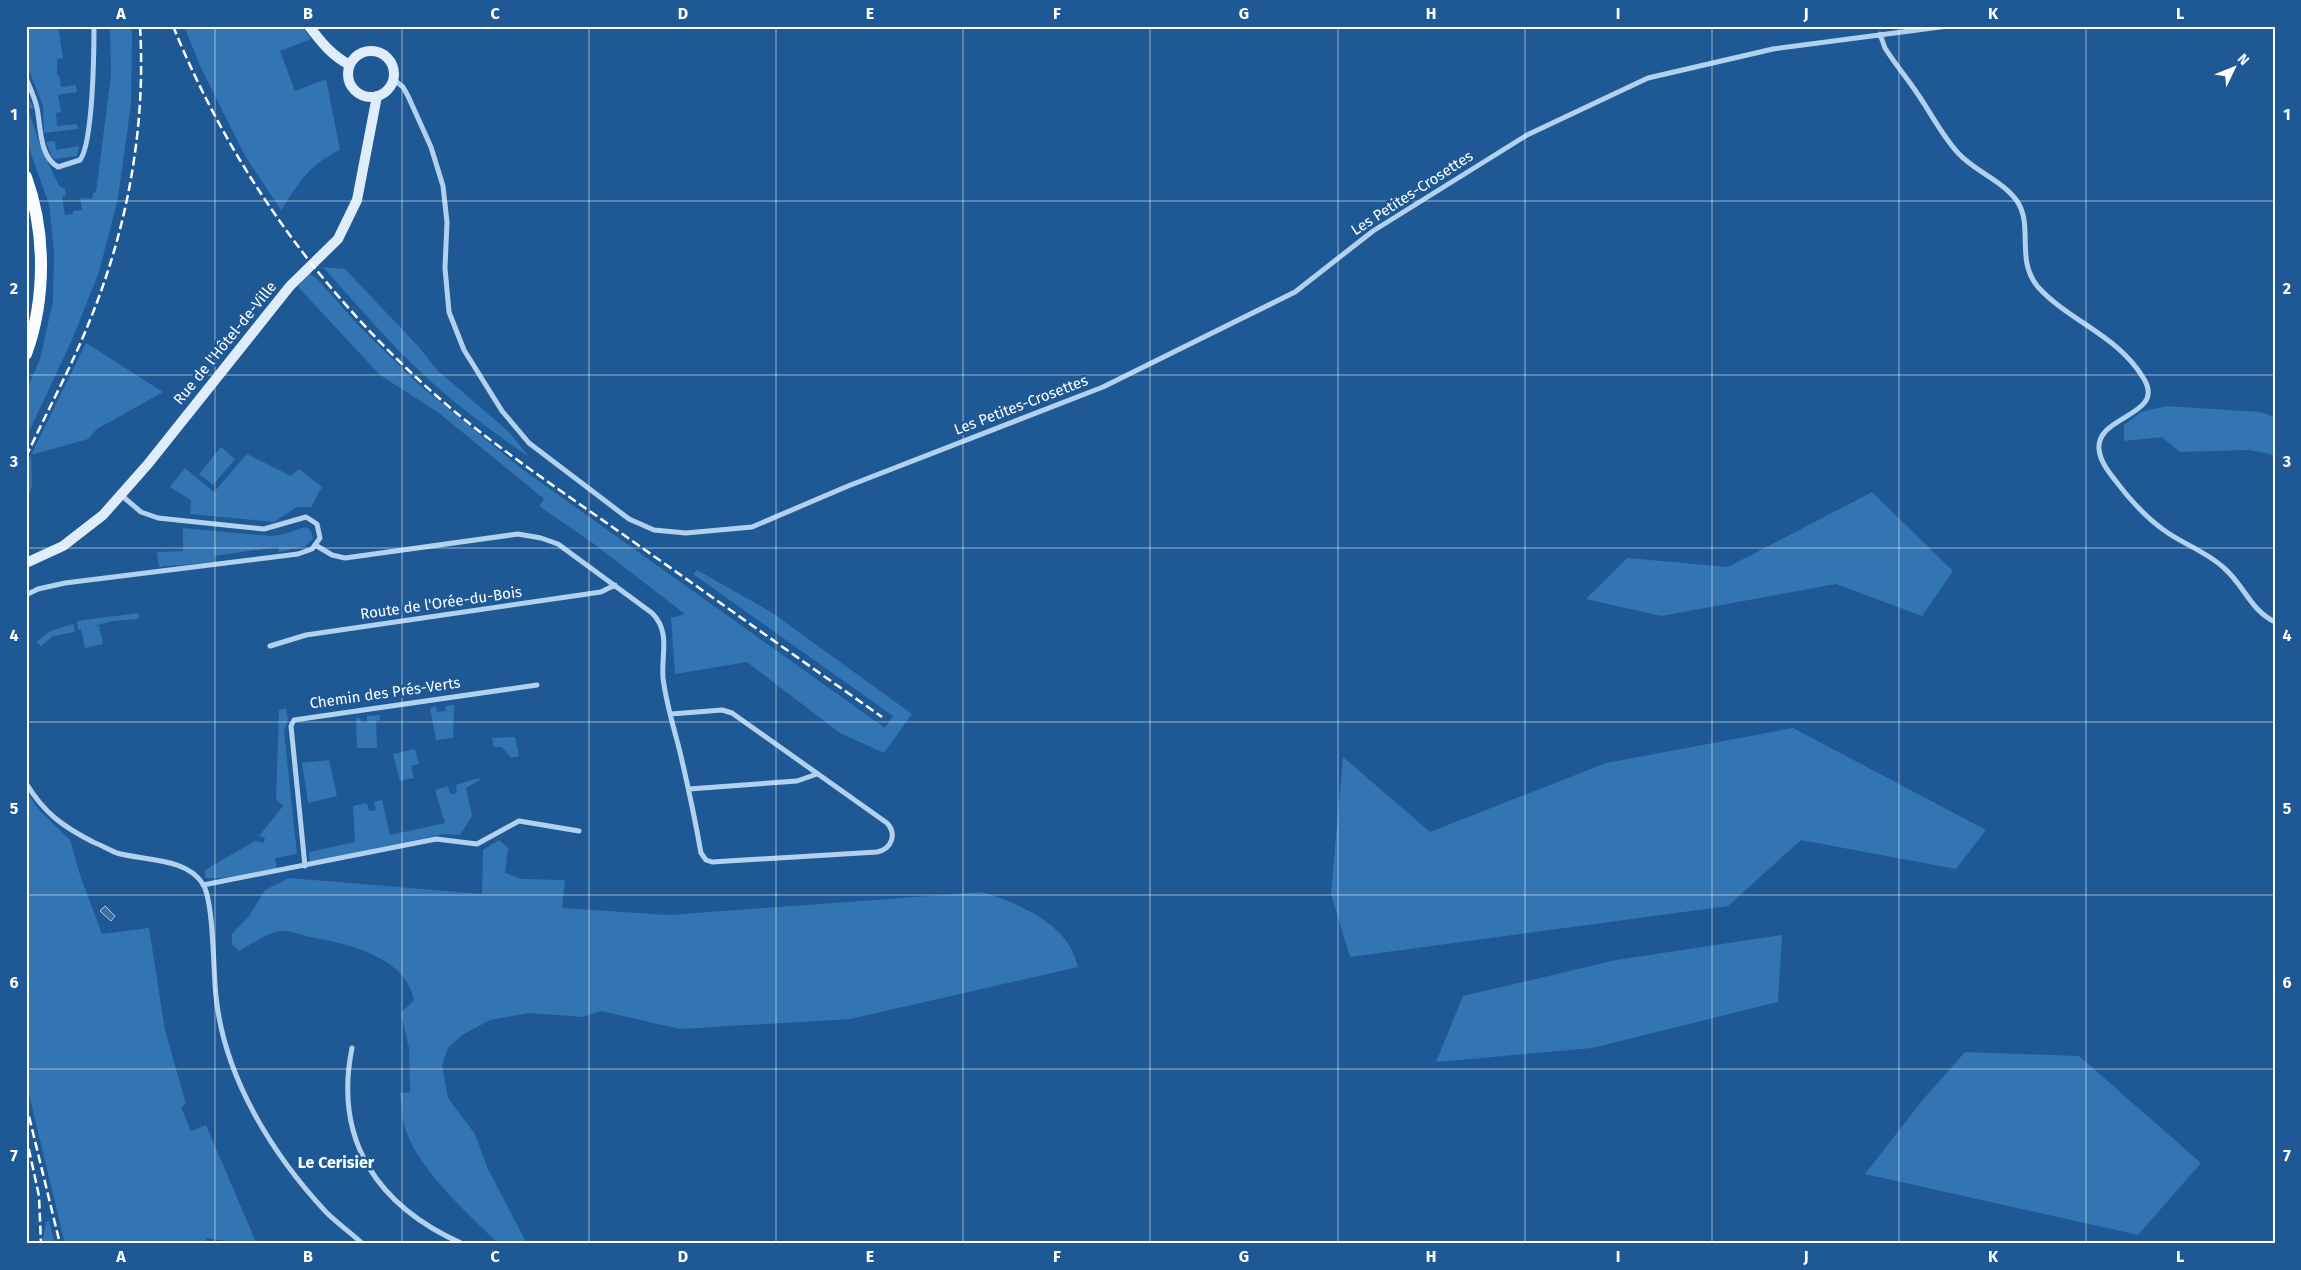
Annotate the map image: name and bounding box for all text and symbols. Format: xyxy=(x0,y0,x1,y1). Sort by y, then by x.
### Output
text: A xyxy=(115,4,126,23)
text: B xyxy=(303,4,313,23)
text: C xyxy=(490,4,500,23)
text: D xyxy=(678,4,688,23)
text: E xyxy=(866,4,874,23)
text: F xyxy=(1053,4,1061,23)
text: G xyxy=(1239,4,1249,23)
text: H xyxy=(1426,4,1436,23)
text: I xyxy=(1616,4,1620,23)
text: J xyxy=(1802,4,1809,23)
text: K xyxy=(1988,4,1999,23)
text: L xyxy=(2176,4,2184,23)
north arrow xyxy=(2208,42,2258,92)
text: N xyxy=(2234,50,2253,69)
text: 1 xyxy=(10,105,18,124)
text: 1 xyxy=(2283,105,2291,124)
street label: Les Petites-Crosettes xyxy=(1348,147,1476,239)
street label: Rue de l'Hôtel-de-Ville xyxy=(170,278,280,408)
text: 2 xyxy=(10,279,18,298)
text: 2 xyxy=(2283,279,2291,298)
street label: Les Petites-Crosettes xyxy=(952,371,1090,439)
text: 3 xyxy=(9,452,18,471)
text: 3 xyxy=(2282,452,2291,471)
street label: Route de l'Orée-du-Bois xyxy=(359,583,523,623)
text: 4 xyxy=(9,626,19,645)
text: 4 xyxy=(2282,626,2292,645)
street label: Chemin des Prés-Verts xyxy=(308,674,462,712)
text: 5 xyxy=(10,799,19,818)
text: 5 xyxy=(2283,799,2292,818)
text: 6 xyxy=(9,973,19,992)
text: 6 xyxy=(2282,973,2292,992)
text: 7 xyxy=(10,1146,18,1165)
text: 7 xyxy=(2283,1146,2291,1165)
district label: Le Cerisier xyxy=(298,1153,375,1172)
text: A xyxy=(115,1247,126,1266)
text: B xyxy=(303,1247,313,1266)
text: C xyxy=(490,1247,500,1266)
text: D xyxy=(678,1247,688,1266)
text: E xyxy=(866,1247,874,1266)
text: F xyxy=(1053,1247,1061,1266)
text: G xyxy=(1239,1247,1249,1266)
text: H xyxy=(1426,1247,1436,1266)
text: I xyxy=(1616,1247,1620,1266)
text: J xyxy=(1802,1247,1809,1266)
text: K xyxy=(1988,1247,1999,1266)
text: L xyxy=(2176,1247,2184,1266)

